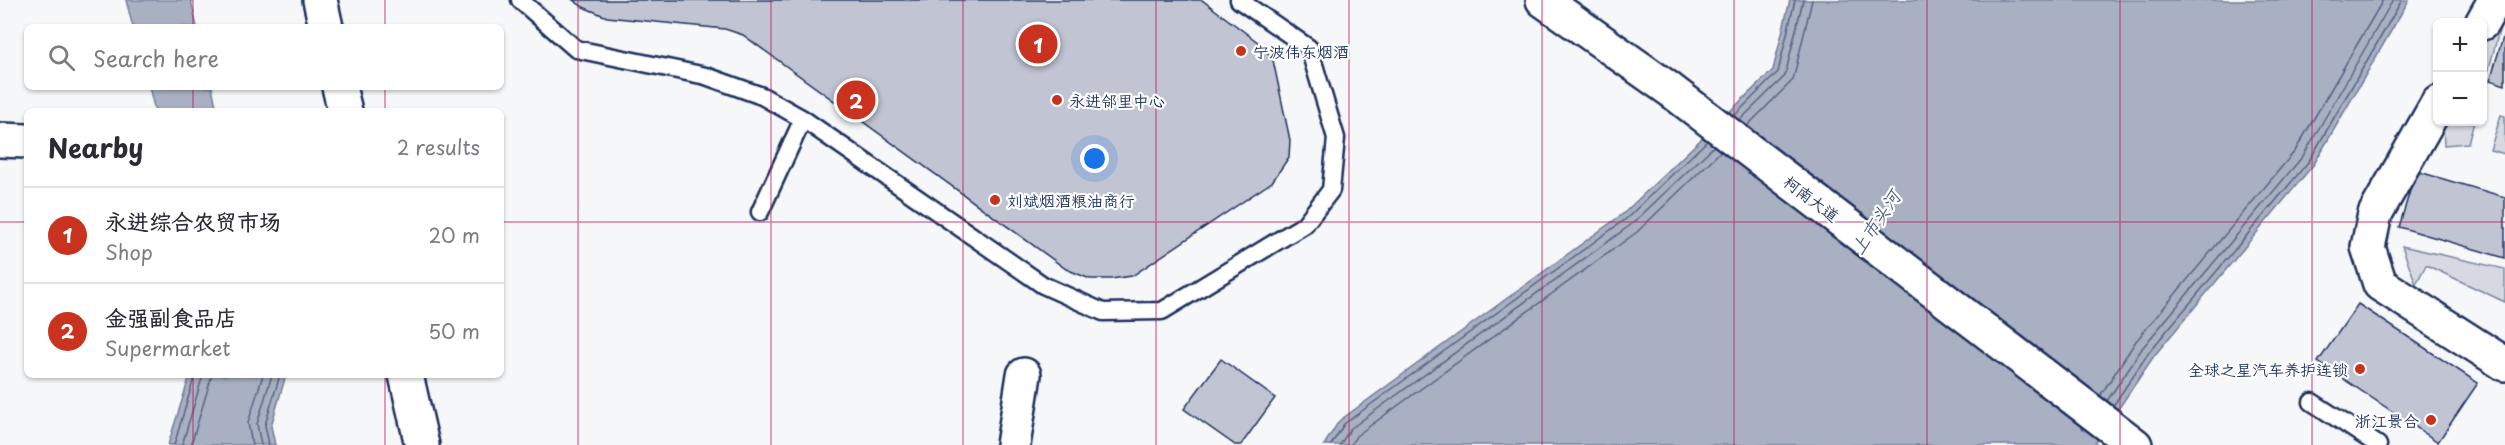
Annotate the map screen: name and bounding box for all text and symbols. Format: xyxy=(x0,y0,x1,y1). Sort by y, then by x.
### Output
map controls xyxy=(2433,18,2487,126)
button: + xyxy=(2433,18,2487,72)
pin: 1 xyxy=(1018,22,1058,66)
search box xyxy=(24,24,504,90)
place label: 宁波伟东烟酒 xyxy=(1253,39,1349,63)
icon: search xyxy=(45,41,78,74)
text: Search here xyxy=(93,41,219,74)
marker: 宁波伟东烟酒 xyxy=(1234,44,1248,58)
button: − xyxy=(2433,72,2487,126)
pin: 2 xyxy=(836,78,876,122)
place label: 永进邻里中心 xyxy=(1069,88,1165,112)
marker: 永进邻里中心 xyxy=(1050,93,1064,107)
text: Nearby xyxy=(48,128,143,167)
text: 2 results xyxy=(397,132,480,162)
your location xyxy=(1080,144,1109,173)
street label: 柯南大道 xyxy=(1779,169,1845,227)
water label: 上市头河 xyxy=(1844,182,1908,259)
place label: 刘斌烟酒粮油商行 xyxy=(1007,188,1135,212)
marker: 刘斌烟酒粮油商行 xyxy=(988,193,1002,207)
text: 永进综合农贸市场 xyxy=(105,204,281,237)
text: 1 xyxy=(63,220,72,250)
text: 20 m xyxy=(428,220,480,250)
text: Shop xyxy=(105,237,153,267)
text: 金强副食品店 xyxy=(105,300,237,333)
text: 2 xyxy=(60,316,75,346)
text: 50 m xyxy=(428,316,480,346)
text: Supermarket xyxy=(105,333,231,363)
place label: 全球之星汽车养护连锁 xyxy=(2188,357,2348,381)
marker: 全球之星汽车养护连锁 xyxy=(2353,362,2367,376)
place label: 浙江景合 xyxy=(2355,408,2419,432)
marker: 浙江景合 xyxy=(2424,413,2438,427)

